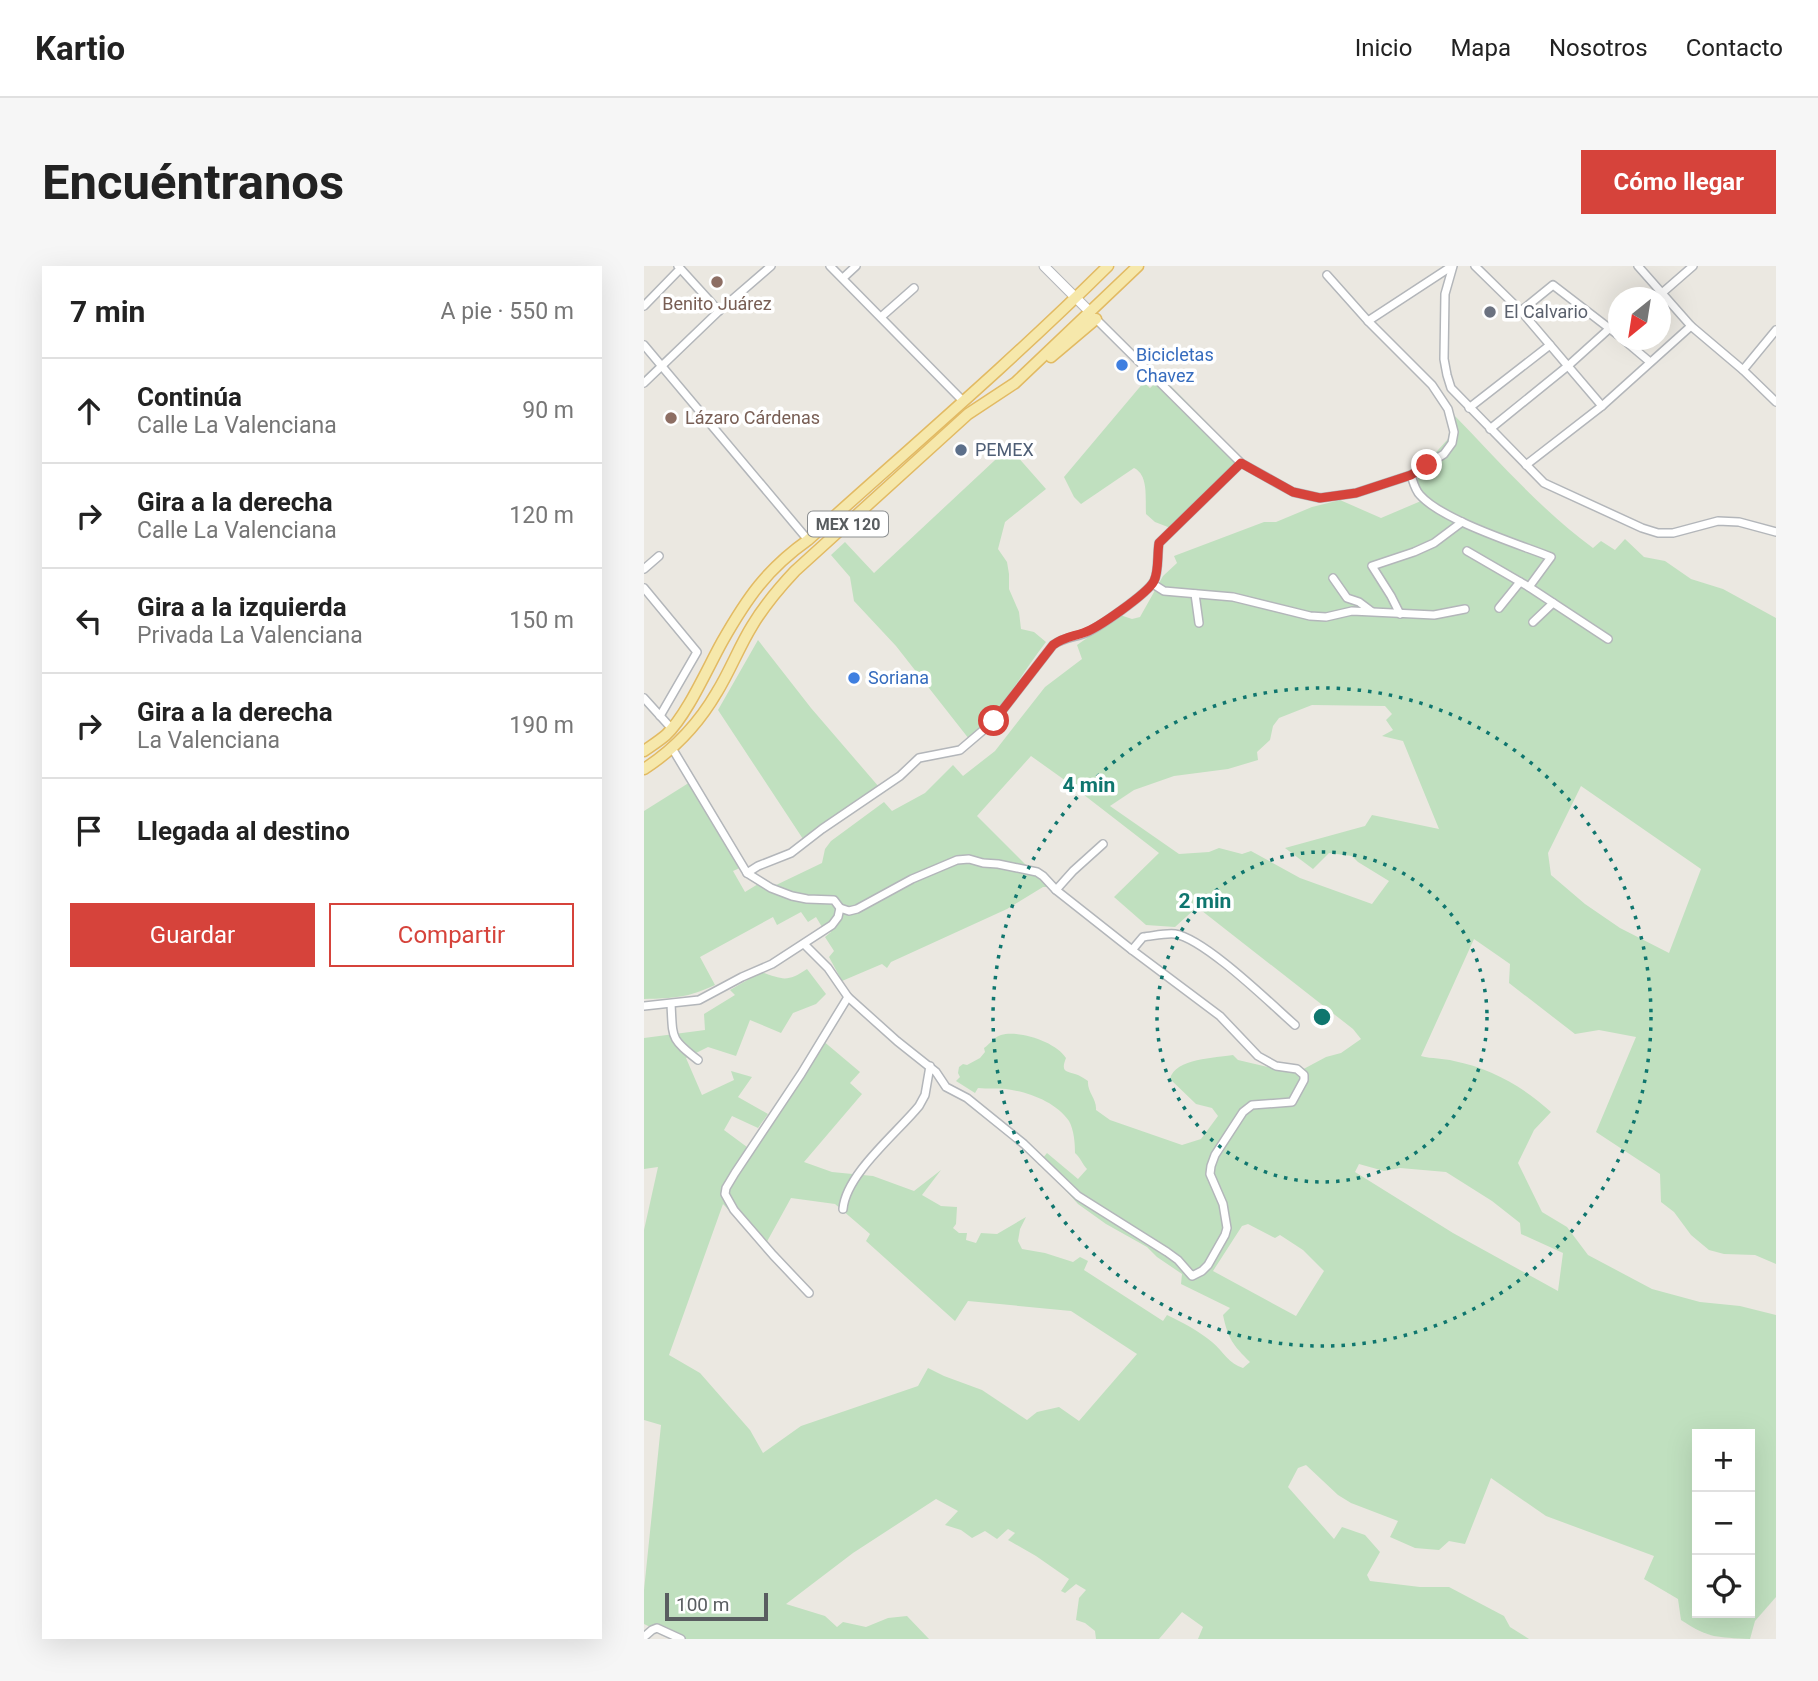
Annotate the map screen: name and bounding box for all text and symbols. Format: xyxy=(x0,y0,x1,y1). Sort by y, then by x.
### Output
text: Kartio xyxy=(35,29,125,68)
text: Inicio xyxy=(1355,34,1412,62)
text: Mapa xyxy=(1450,34,1511,62)
text: Nosotros xyxy=(1549,34,1648,62)
text: Contacto xyxy=(1686,34,1783,62)
button: Cómo llegar xyxy=(1581,150,1776,214)
text: Encuéntranos xyxy=(42,154,344,211)
marker: Benito Juárez xyxy=(709,274,725,290)
north arrow xyxy=(1608,287,1671,350)
place label: Benito Juárez xyxy=(662,293,772,314)
text: 7 min xyxy=(70,294,145,329)
text: A pie · 550 m xyxy=(441,298,574,325)
place label: El Calvario xyxy=(1504,301,1588,322)
marker: El Calvario xyxy=(1482,304,1498,320)
place label: Bicicletas Chavez xyxy=(1136,344,1214,386)
marker: Bicicletas Chavez xyxy=(1114,357,1130,373)
text: Continúa xyxy=(137,382,242,412)
icon: ahead xyxy=(70,392,108,430)
text: 90 m xyxy=(522,397,574,424)
place label: Lázaro Cárdenas xyxy=(685,407,820,428)
marker: Lázaro Cárdenas xyxy=(663,410,679,426)
text: Calle La Valenciana xyxy=(137,412,337,439)
place label: PEMEX xyxy=(975,439,1034,460)
marker: PEMEX xyxy=(953,442,969,458)
route end xyxy=(1411,449,1442,480)
text: Gira a la derecha xyxy=(137,487,333,517)
icon: right xyxy=(70,497,108,535)
text: 120 m xyxy=(509,502,574,529)
road number: MEX 120 xyxy=(808,512,888,536)
text: Calle La Valenciana xyxy=(137,517,337,544)
text: Gira a la izquierda xyxy=(137,592,347,622)
icon: left xyxy=(70,602,108,640)
text: 150 m xyxy=(509,607,574,634)
text: Privada La Valenciana xyxy=(137,622,363,649)
place label: Soriana xyxy=(868,667,929,688)
marker: Soriana xyxy=(846,670,862,686)
text: Gira a la derecha xyxy=(137,697,333,727)
route start xyxy=(978,705,1009,736)
icon: right xyxy=(70,707,108,745)
text: 190 m xyxy=(509,712,574,739)
text: La Valenciana xyxy=(137,727,280,754)
text: 4 min xyxy=(1063,773,1115,797)
icon: arrive xyxy=(70,812,108,850)
text: Llegada al destino xyxy=(137,816,350,846)
text: 2 min xyxy=(1179,889,1231,913)
button: Guardar xyxy=(70,903,315,967)
button: Compartir xyxy=(329,903,574,967)
centre of rings xyxy=(1310,1005,1334,1029)
map controls xyxy=(1692,1429,1755,1618)
button: + xyxy=(1692,1429,1755,1492)
button: − xyxy=(1692,1492,1755,1555)
button: locate xyxy=(1692,1555,1755,1618)
scale bar xyxy=(665,1590,768,1622)
text: 100 m xyxy=(676,1593,729,1616)

